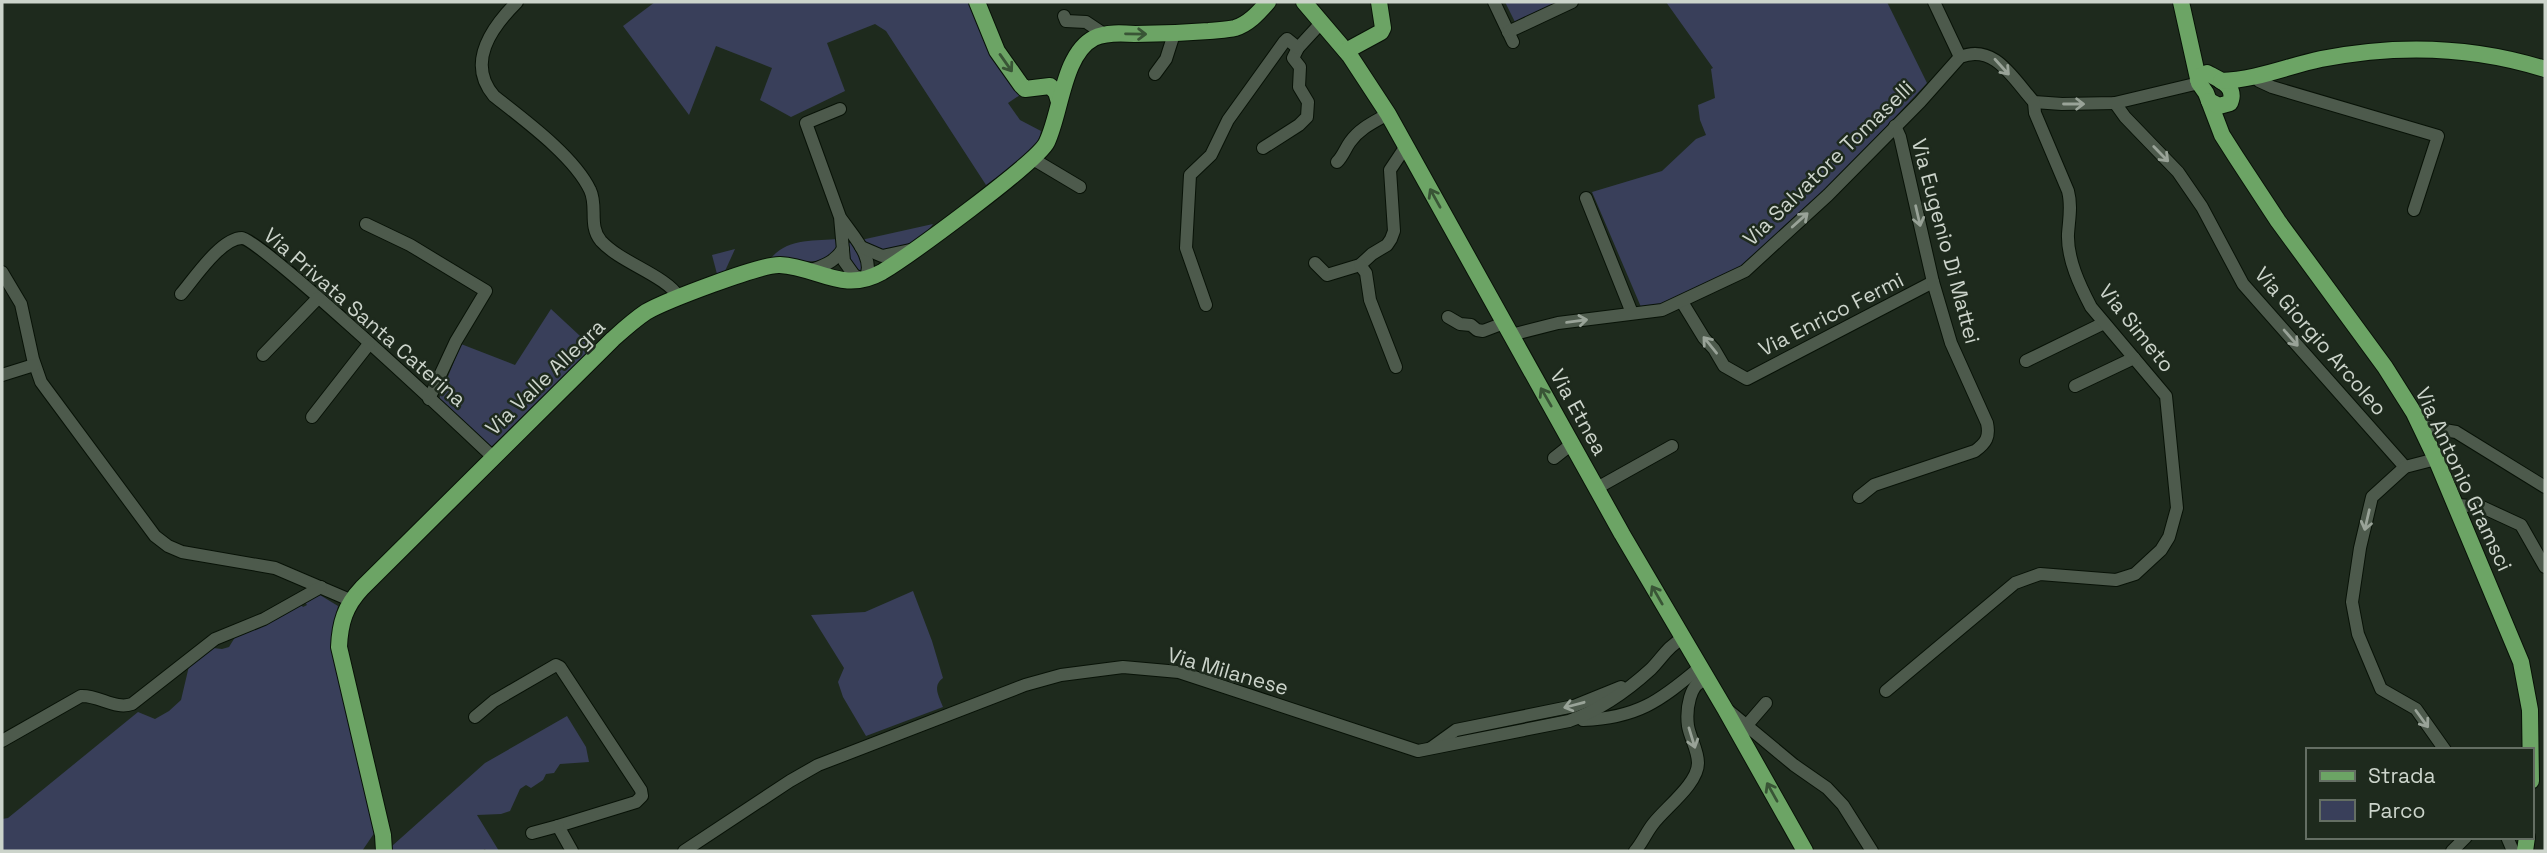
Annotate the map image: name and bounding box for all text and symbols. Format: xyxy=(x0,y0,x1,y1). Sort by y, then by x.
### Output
one-way arrow xyxy=(1124,27,1147,41)
one-way arrow xyxy=(999,53,1013,72)
one-way arrow xyxy=(1994,58,2010,76)
street label: Via Salvatore Tomaselli xyxy=(1737,74,1919,252)
one-way arrow xyxy=(2063,97,2086,111)
street label: Via Eugenio Di Mattei xyxy=(1906,135,1986,347)
one-way arrow xyxy=(2152,145,2169,162)
one-way arrow xyxy=(1428,188,1441,209)
one-way arrow xyxy=(1912,204,1925,227)
one-way arrow xyxy=(1791,212,1809,228)
street label: Via Privata Santa Caterina xyxy=(258,222,472,412)
street label: Via Giorgio Arcoleo xyxy=(2249,261,2393,421)
street label: Via Enrico Fermi xyxy=(1754,266,1908,362)
street label: Via Simeto xyxy=(2093,278,2181,378)
street label: Via Valle Allegra xyxy=(479,313,611,441)
one-way arrow xyxy=(1566,314,1588,327)
one-way arrow xyxy=(2283,329,2299,347)
one-way arrow xyxy=(1702,336,1718,354)
street label: Via Etnea xyxy=(1544,364,1614,460)
street label: Via Antonio Gramsci xyxy=(2409,383,2519,575)
one-way arrow xyxy=(1539,387,1553,407)
one-way arrow xyxy=(2359,508,2373,531)
one-way arrow xyxy=(1650,586,1664,606)
street label: Via Milanese xyxy=(1164,641,1292,701)
one-way arrow xyxy=(1563,699,1585,712)
one-way arrow xyxy=(2415,709,2430,728)
one-way arrow xyxy=(1686,727,1699,749)
legend xyxy=(2306,748,2533,839)
text: Strada xyxy=(2368,762,2435,789)
one-way arrow xyxy=(1765,782,1779,802)
text: Parco xyxy=(2368,797,2426,824)

